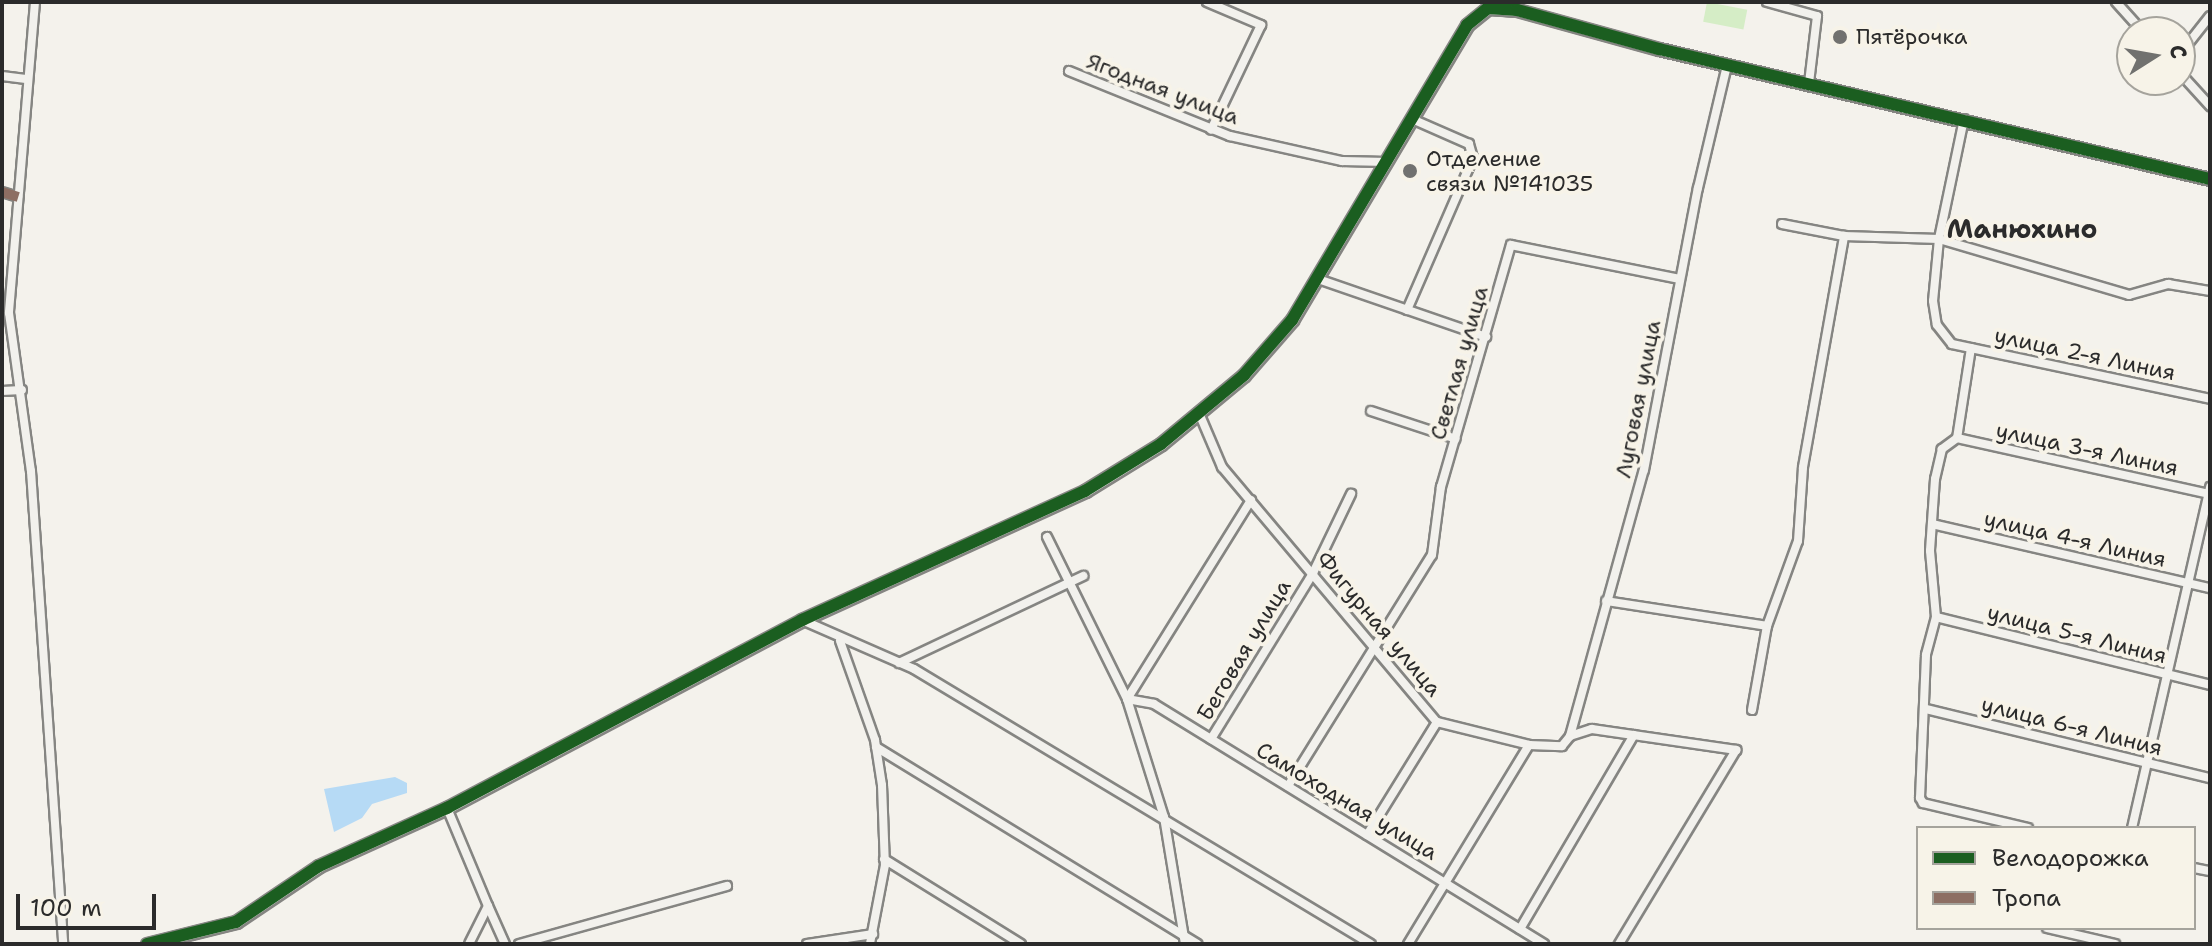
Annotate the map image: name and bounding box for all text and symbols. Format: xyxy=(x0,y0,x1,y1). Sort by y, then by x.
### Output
north arrow xyxy=(2116,16,2196,96)
place label: Пятёрочка xyxy=(1856,24,1967,50)
marker: Пятёрочка xyxy=(1831,28,1849,46)
text: С xyxy=(2163,42,2194,61)
street label: Ягодная улица xyxy=(1083,48,1243,130)
place label: Отделение связи №141035 xyxy=(1426,145,1593,196)
marker: Отделение связи №141035 xyxy=(1401,162,1419,180)
district label: Манюхино xyxy=(1947,213,2097,245)
street label: Светлая улица xyxy=(1424,283,1494,443)
street label: Луговая улица xyxy=(1610,318,1666,480)
street label: улица 2-я Линия xyxy=(1992,322,2178,386)
street label: улица 3-я Линия xyxy=(1993,417,2181,481)
street label: улица 4-я Линия xyxy=(1981,505,2169,573)
street label: Фигурная улица xyxy=(1311,546,1447,702)
street label: Беговая улица xyxy=(1191,575,1297,725)
street label: улица 5-я Линия xyxy=(1985,599,2169,669)
street label: улица 6-я Линия xyxy=(1979,691,2165,761)
street label: Самоходная улица xyxy=(1251,736,1443,866)
legend xyxy=(1916,826,2196,930)
text: Велодорожка xyxy=(1992,842,2149,874)
scale bar xyxy=(20,878,160,928)
text: Тропа xyxy=(1992,882,2061,914)
text: 100 m xyxy=(30,892,102,924)

